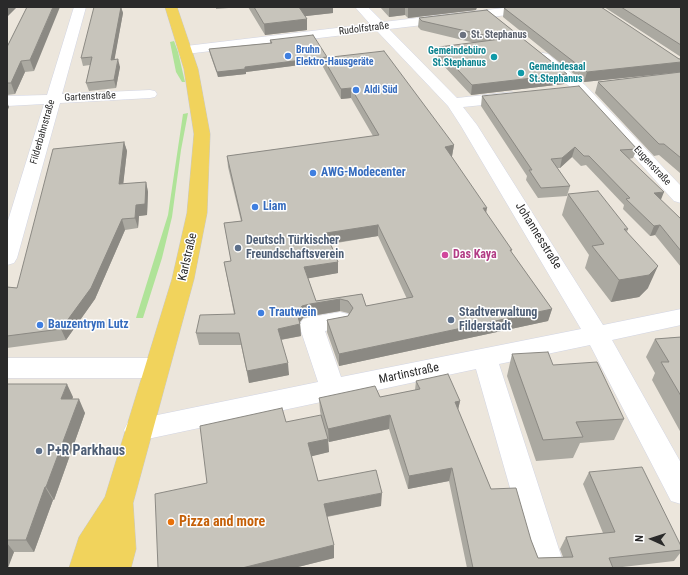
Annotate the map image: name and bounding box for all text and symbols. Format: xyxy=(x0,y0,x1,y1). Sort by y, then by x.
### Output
street label: Rudolfstraße xyxy=(338,20,390,38)
place label: St. Stephanus xyxy=(471,29,527,41)
marker: St. Stephanus xyxy=(458,30,468,40)
place label: Bruhn Elektro-Hausgeräte xyxy=(296,44,374,68)
place label: Gemeindebüro St.Stephanus xyxy=(428,45,486,68)
marker: Bruhn Elektro-Hausgeräte xyxy=(283,51,293,61)
marker: Gemeindebüro St.Stephanus xyxy=(489,52,499,62)
place label: Gemeindesaal St.Stephanus xyxy=(529,61,586,84)
marker: Gemeindesaal St.Stephanus xyxy=(516,68,526,78)
place label: Aldi Süd xyxy=(364,84,398,96)
marker: Aldi Süd xyxy=(351,85,361,95)
street label: Gartenstraße xyxy=(64,90,116,104)
street label: Filderbahnstraße xyxy=(28,98,58,166)
street label: Eugenstraße xyxy=(631,144,673,188)
place label: AWG-Modecenter xyxy=(321,166,406,180)
marker: AWG-Modecenter xyxy=(308,168,318,178)
place label: Liam xyxy=(263,200,286,214)
street label: Johannesstraße xyxy=(512,200,564,272)
marker: Liam xyxy=(250,202,260,212)
street label: Karlstraße xyxy=(175,232,201,282)
place label: Deutsch Türkischer Freundschaftsverein xyxy=(246,234,344,262)
marker: Deutsch Türkischer Freundschaftsverein xyxy=(233,243,243,253)
place label: Das Kaya xyxy=(453,248,497,262)
marker: Das Kaya xyxy=(440,250,450,260)
place label: Trautwein xyxy=(269,306,316,320)
place label: Stadtverwaltung Filderstadt xyxy=(459,306,537,334)
marker: Trautwein xyxy=(256,308,266,318)
marker: Stadtverwaltung Filderstadt xyxy=(446,315,456,325)
place label: Bauzentrym Lutz xyxy=(48,318,129,332)
marker: Bauzentrym Lutz xyxy=(35,320,45,330)
street label: Martinstraße xyxy=(378,361,440,387)
place label: P+R Parkhaus xyxy=(47,443,125,459)
marker: P+R Parkhaus xyxy=(34,446,44,456)
place label: Pizza and more xyxy=(179,514,265,530)
marker: Pizza and more xyxy=(166,517,176,527)
north arrow xyxy=(632,519,672,559)
text: N xyxy=(633,535,646,542)

